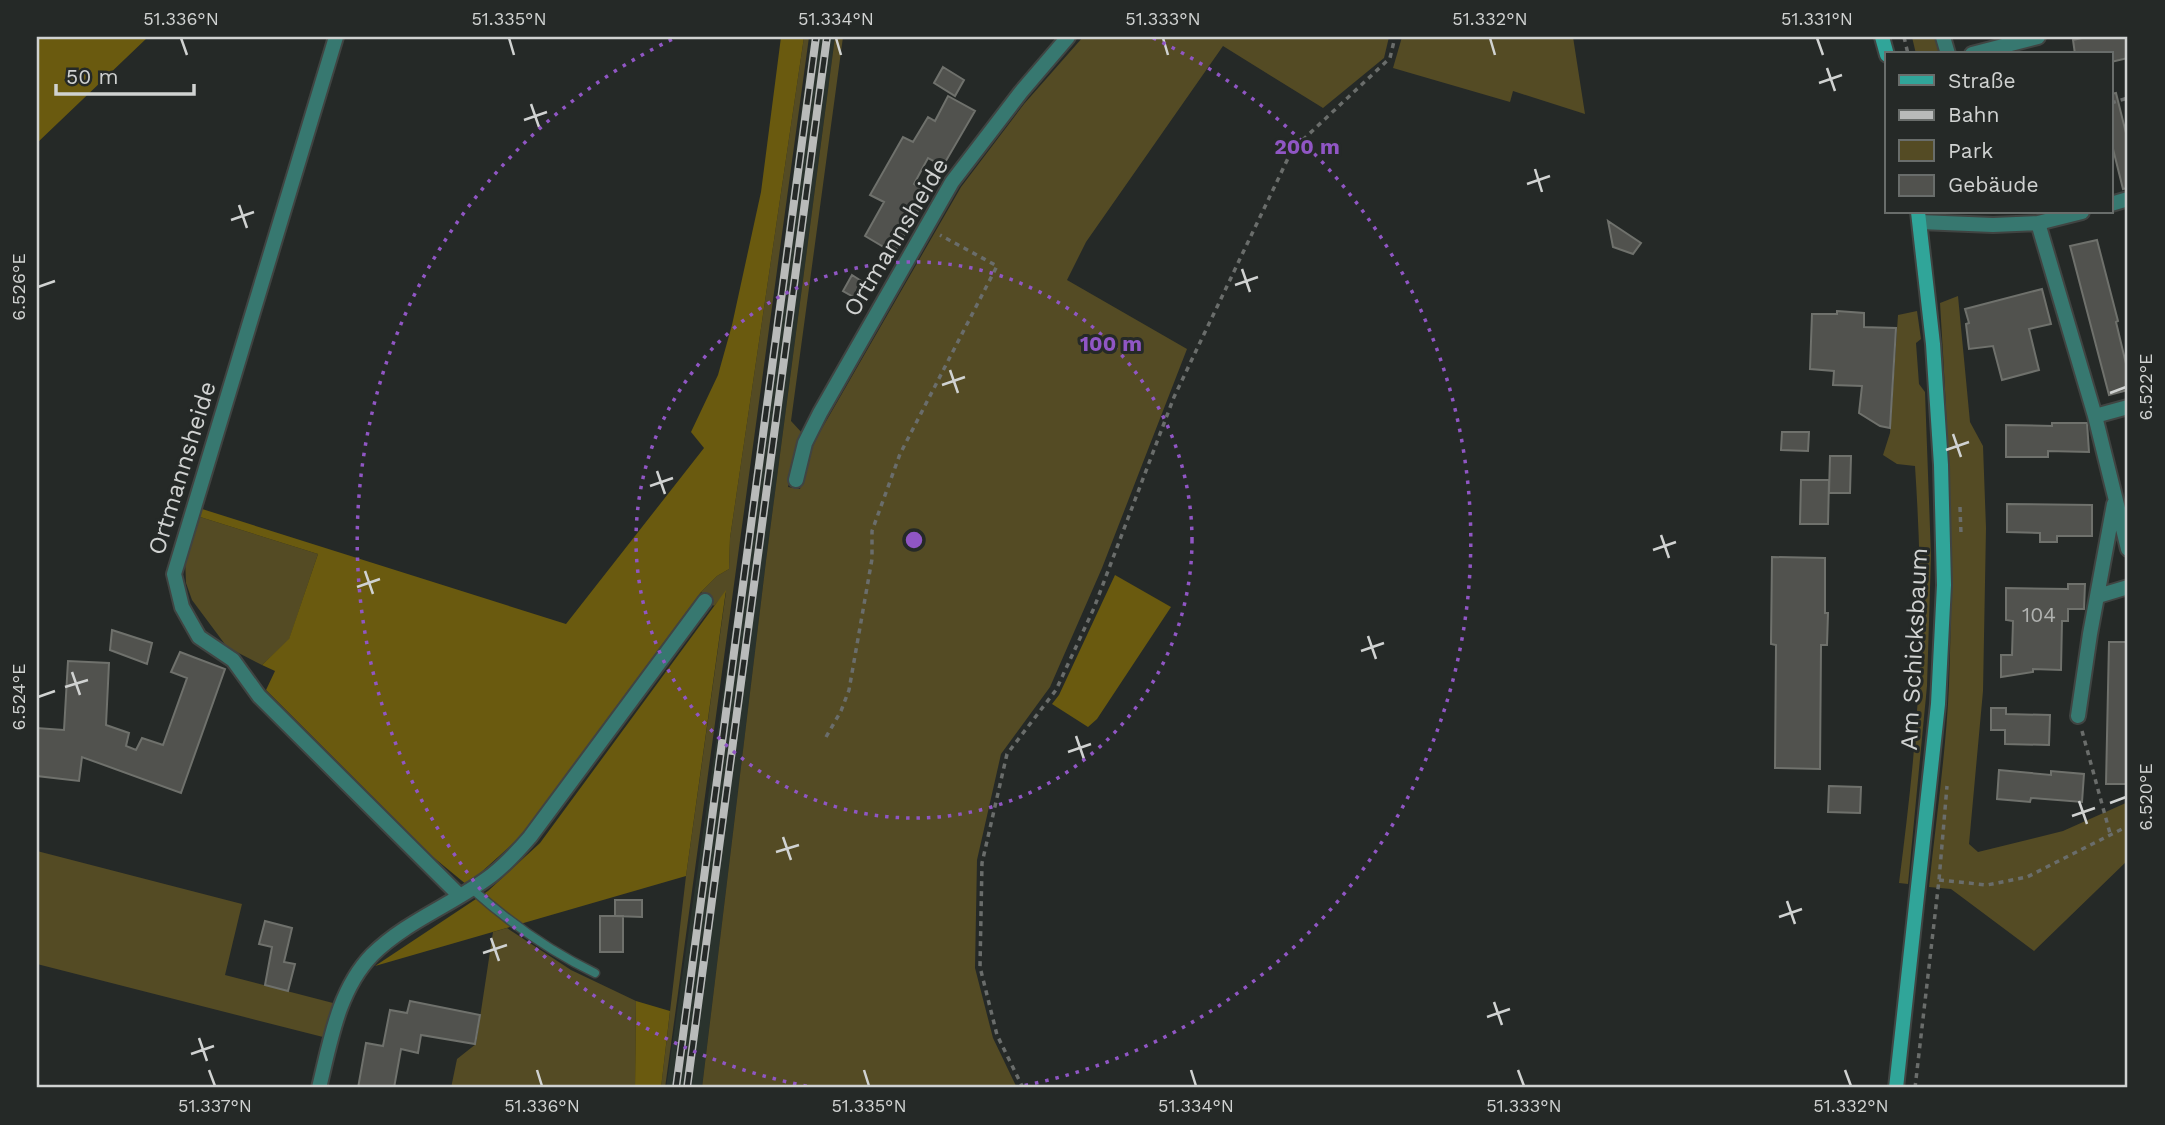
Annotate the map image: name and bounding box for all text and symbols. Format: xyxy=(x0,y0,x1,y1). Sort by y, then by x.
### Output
text: 51.336°N xyxy=(143,8,219,29)
text: 51.335°N xyxy=(471,8,547,29)
text: 51.334°N xyxy=(798,8,874,29)
text: 51.333°N xyxy=(1125,8,1201,29)
text: 51.332°N xyxy=(1452,8,1528,29)
text: 51.331°N xyxy=(1781,8,1853,29)
scale bar xyxy=(56,52,194,96)
legend xyxy=(1885,52,2112,214)
text: 50 m xyxy=(66,64,118,89)
text: Straße xyxy=(1948,68,2016,93)
text: Bahn xyxy=(1948,102,2000,127)
text: 200 m xyxy=(1274,134,1340,159)
text: Park xyxy=(1948,138,1993,163)
street label: Ortmannsheide xyxy=(838,153,954,321)
text: Gebäude xyxy=(1948,172,2039,197)
text: 6.526°E xyxy=(8,253,29,321)
text: 100 m xyxy=(1080,331,1142,356)
text: 6.522°E xyxy=(2135,354,2156,420)
street label: Ortmannsheide xyxy=(142,378,222,558)
centre of rings xyxy=(902,528,926,552)
street label: Am Schicksbaum xyxy=(1895,547,1933,751)
house number: 104 xyxy=(2022,602,2056,627)
text: 6.524°E xyxy=(8,664,29,730)
text: 6.520°E xyxy=(2135,763,2156,831)
text: 51.337°N xyxy=(178,1095,252,1116)
text: 51.336°N xyxy=(504,1095,580,1116)
text: 51.335°N xyxy=(831,1095,907,1116)
text: 51.334°N xyxy=(1158,1095,1234,1116)
text: 51.333°N xyxy=(1486,1095,1562,1116)
text: 51.332°N xyxy=(1813,1095,1889,1116)

